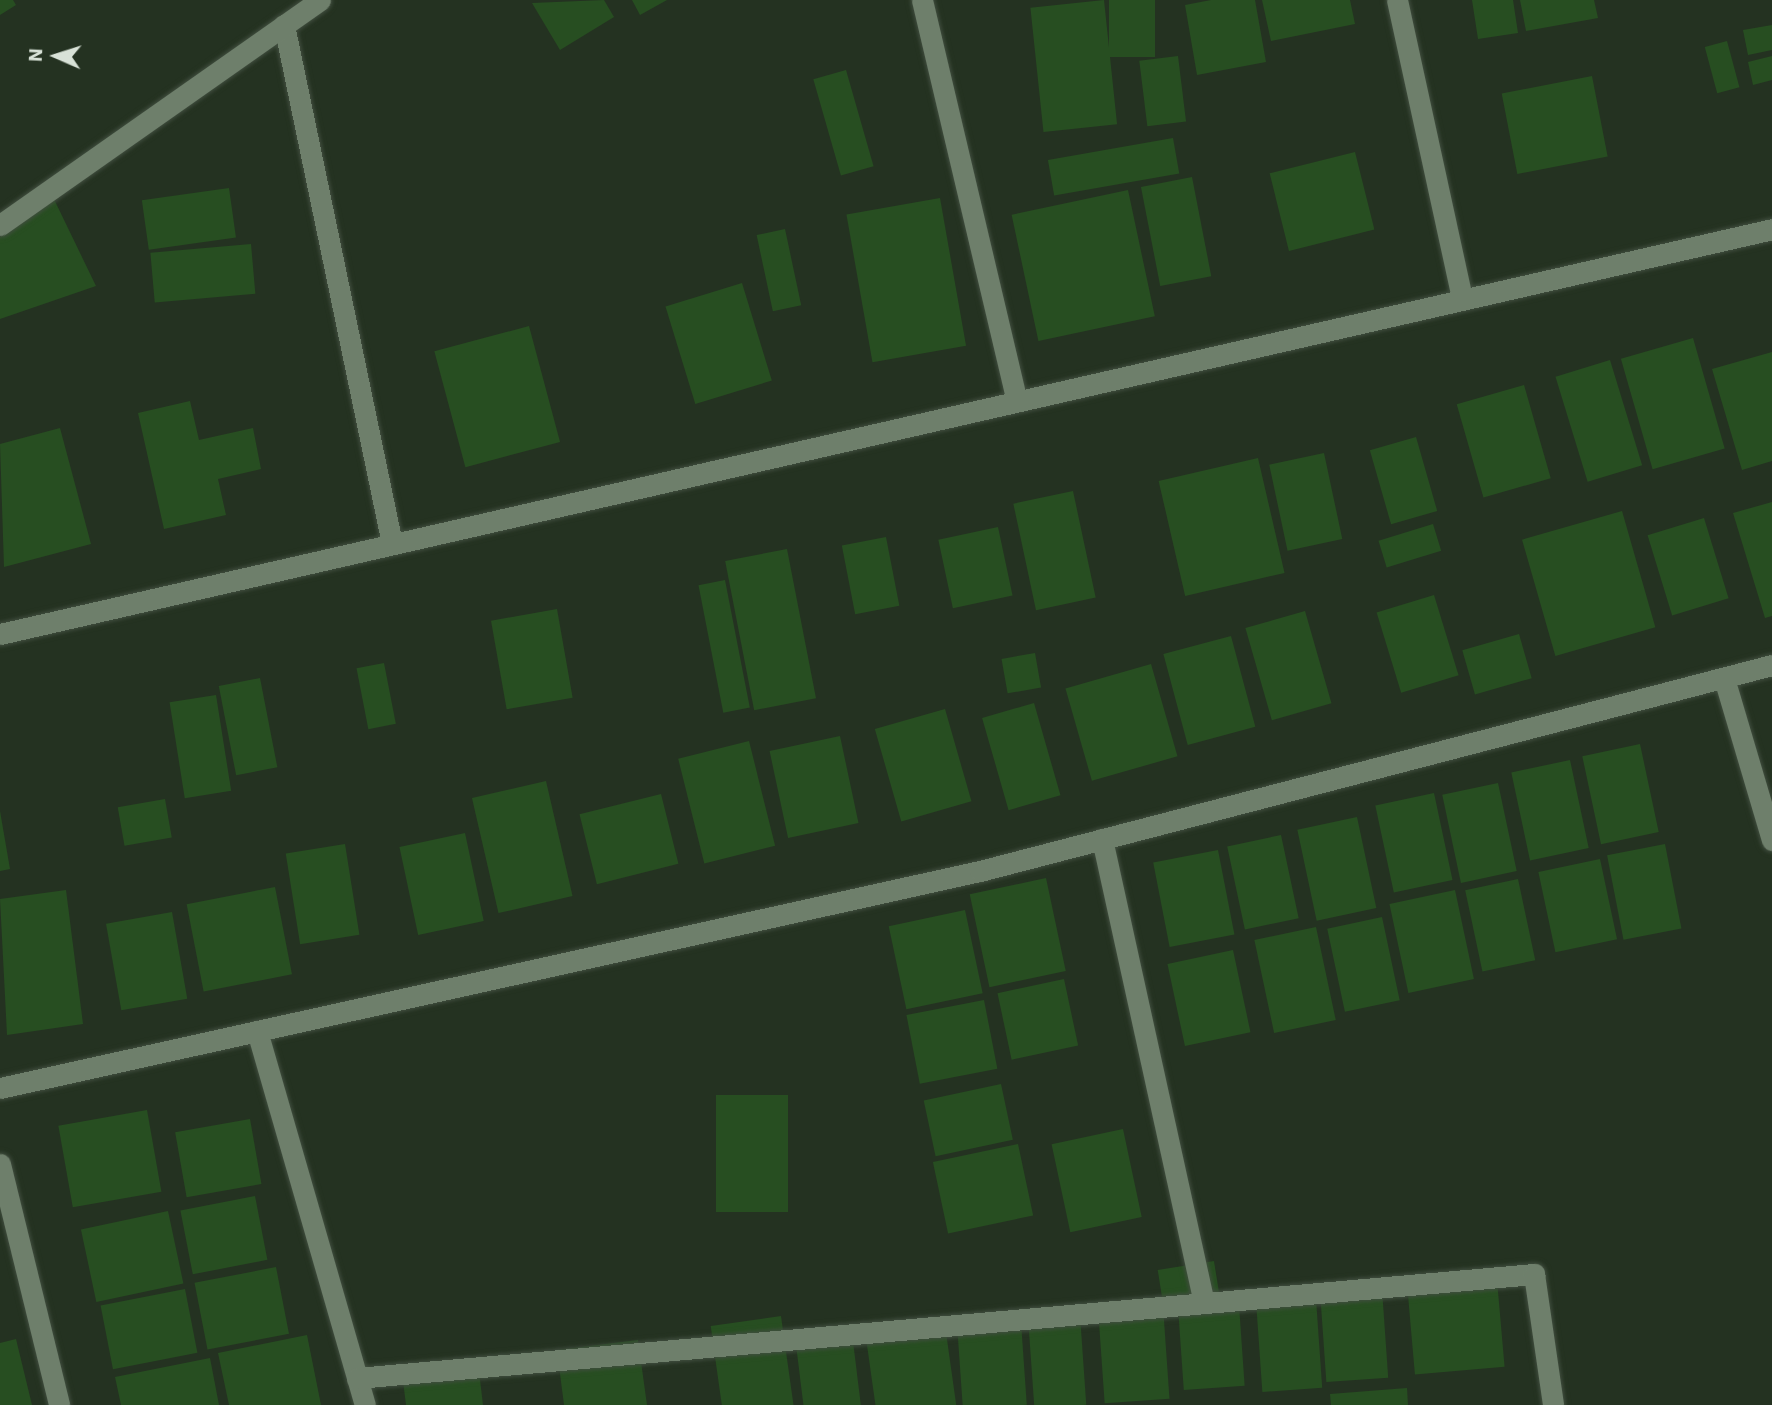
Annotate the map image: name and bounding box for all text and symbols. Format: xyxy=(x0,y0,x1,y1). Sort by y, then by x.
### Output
north arrow xyxy=(21,21,91,91)
text: N xyxy=(23,47,47,62)

